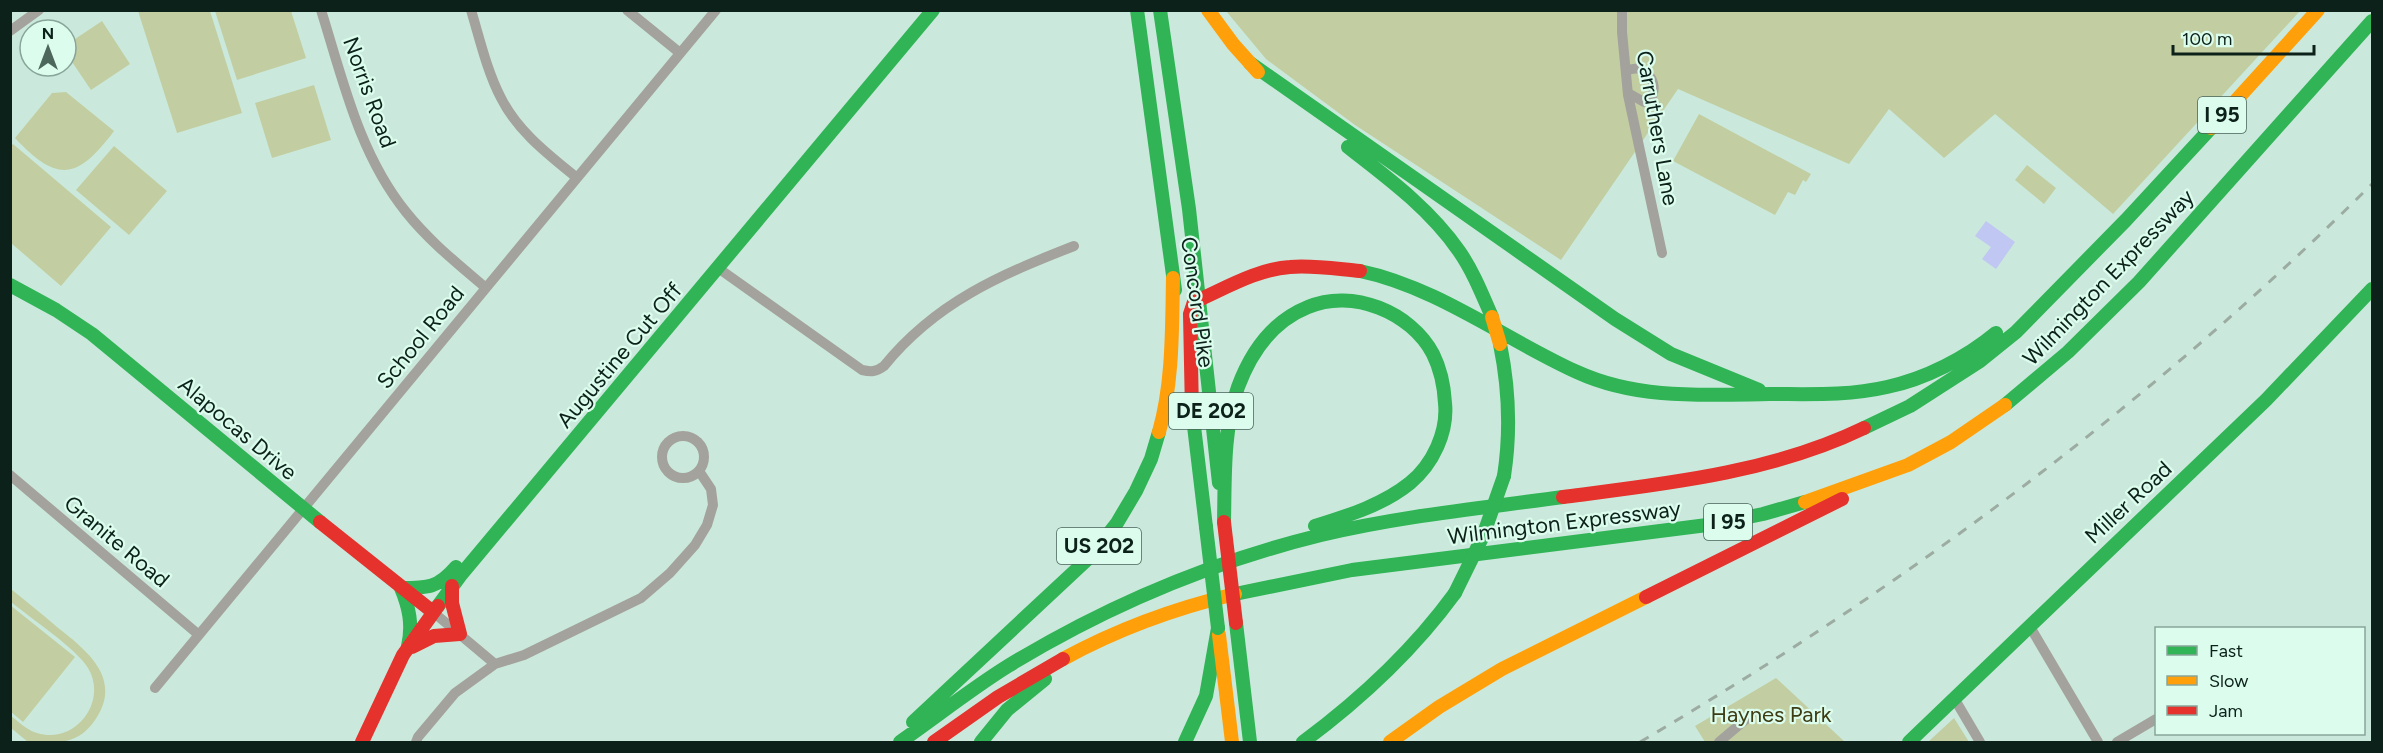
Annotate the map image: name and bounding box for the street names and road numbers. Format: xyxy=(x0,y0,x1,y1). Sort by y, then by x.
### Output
street label: Norris Road xyxy=(337,33,402,151)
street label: Carruthers Lane xyxy=(1631,48,1684,208)
road number: I 95 xyxy=(2198,97,2246,133)
street label: Wilmington Expressway xyxy=(2017,183,2200,371)
street label: Concord Pike xyxy=(1175,235,1220,369)
street label: Augustine Cut Off xyxy=(551,277,688,433)
street label: School Road xyxy=(371,281,470,394)
street label: Alapocas Drive xyxy=(173,371,302,486)
road number: DE 202 xyxy=(1169,393,1253,429)
street label: Miller Road xyxy=(2079,455,2177,549)
street label: Granite Road xyxy=(59,490,175,593)
street label: Wilmington Expressway xyxy=(1446,495,1683,550)
road number: I 95 xyxy=(1704,504,1752,540)
road number: US 202 xyxy=(1057,528,1141,564)

